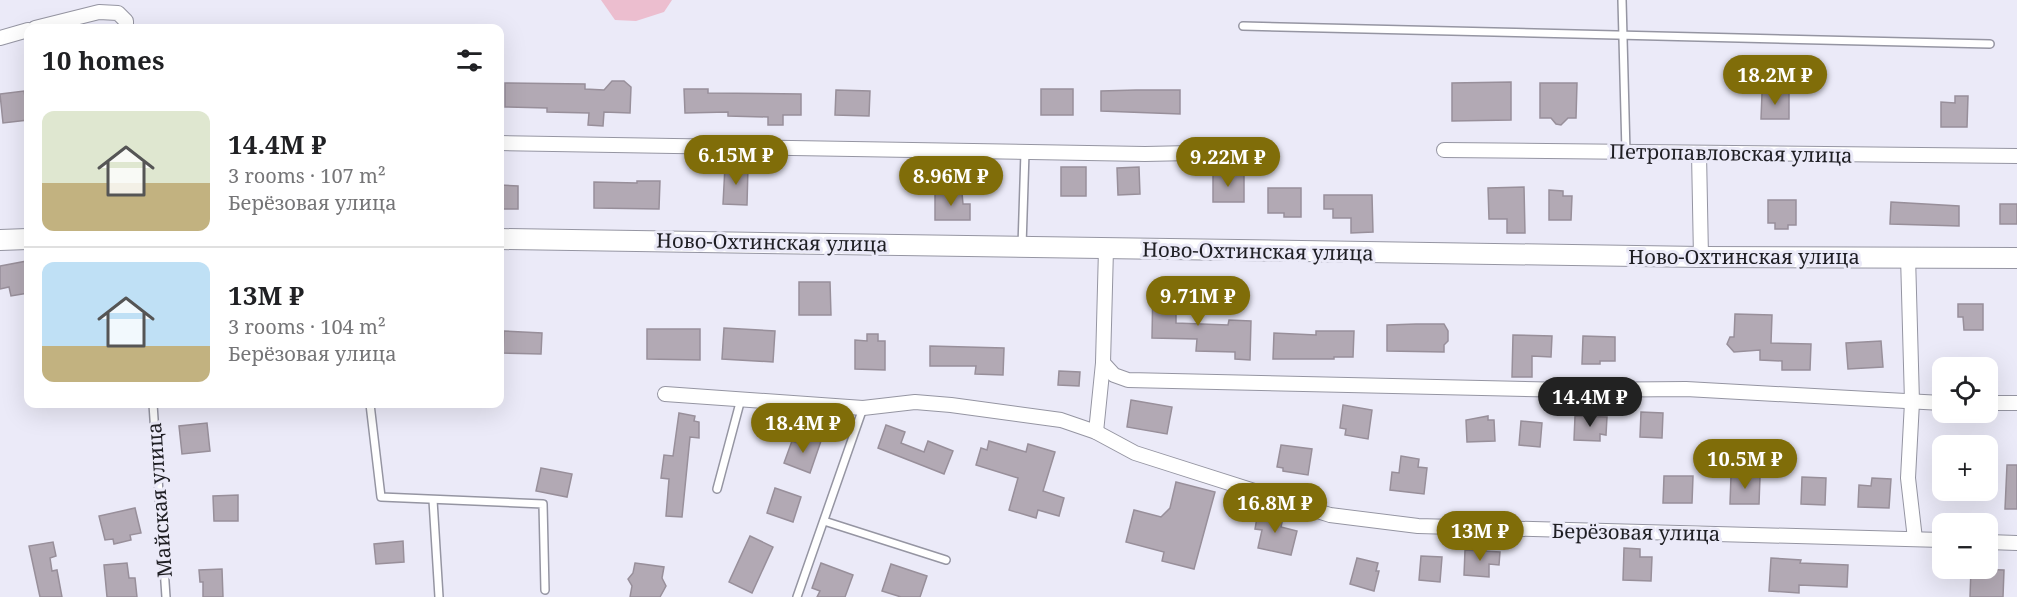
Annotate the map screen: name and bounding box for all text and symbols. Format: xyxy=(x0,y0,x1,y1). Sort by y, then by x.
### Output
text: 10 homes xyxy=(42,42,164,78)
icon: filters xyxy=(453,44,486,77)
pin: 18.2M ₽ xyxy=(1720,55,1830,106)
text: 18.2M ₽ xyxy=(1737,61,1813,88)
text: 14.4M ₽ xyxy=(228,126,327,162)
icon: home xyxy=(90,135,162,207)
pin: 6.15M ₽ xyxy=(681,135,791,186)
pin: 9.22M ₽ xyxy=(1173,137,1283,188)
street label: Петропавловская улица xyxy=(1609,137,1853,169)
text: 6.15M ₽ xyxy=(698,141,774,168)
text: 9.22M ₽ xyxy=(1190,143,1266,170)
pin: 8.96M ₽ xyxy=(896,156,1006,207)
text: 3 rooms · 107 m² xyxy=(228,162,386,189)
text: 8.96M ₽ xyxy=(913,162,989,189)
text: Берёзовая улица xyxy=(228,189,397,216)
street label: Ново-Охтинская улица xyxy=(656,226,888,258)
street label: Ново-Охтинская улица xyxy=(1142,235,1374,267)
street label: Ново-Охтинская улица xyxy=(1628,243,1860,270)
pin: 9.71M ₽ xyxy=(1143,276,1253,327)
text: 13M ₽ xyxy=(228,277,304,313)
text: 9.71M ₽ xyxy=(1160,282,1236,309)
icon: home xyxy=(90,286,162,358)
text: 3 rooms · 104 m² xyxy=(228,313,386,340)
text: Берёзовая улица xyxy=(228,340,397,367)
map controls xyxy=(1932,357,1998,579)
button: locate xyxy=(1932,357,1998,423)
pin: 14.4M ₽ xyxy=(1535,377,1645,428)
text: 14.4M ₽ xyxy=(1552,383,1628,410)
pin: 18.4M ₽ xyxy=(748,403,858,454)
text: 18.4M ₽ xyxy=(765,409,841,436)
street label: Майская улица xyxy=(140,422,178,578)
button: + xyxy=(1932,435,1998,501)
pin: 10.5M ₽ xyxy=(1690,439,1800,490)
text: 10.5M ₽ xyxy=(1707,445,1783,472)
pin: 16.8M ₽ xyxy=(1220,483,1330,534)
text: 16.8M ₽ xyxy=(1237,489,1313,516)
pin: 13M ₽ xyxy=(1438,511,1522,562)
button: − xyxy=(1932,513,1998,579)
text: 13M ₽ xyxy=(1451,517,1509,544)
street label: Берёзовая улица xyxy=(1551,517,1721,547)

